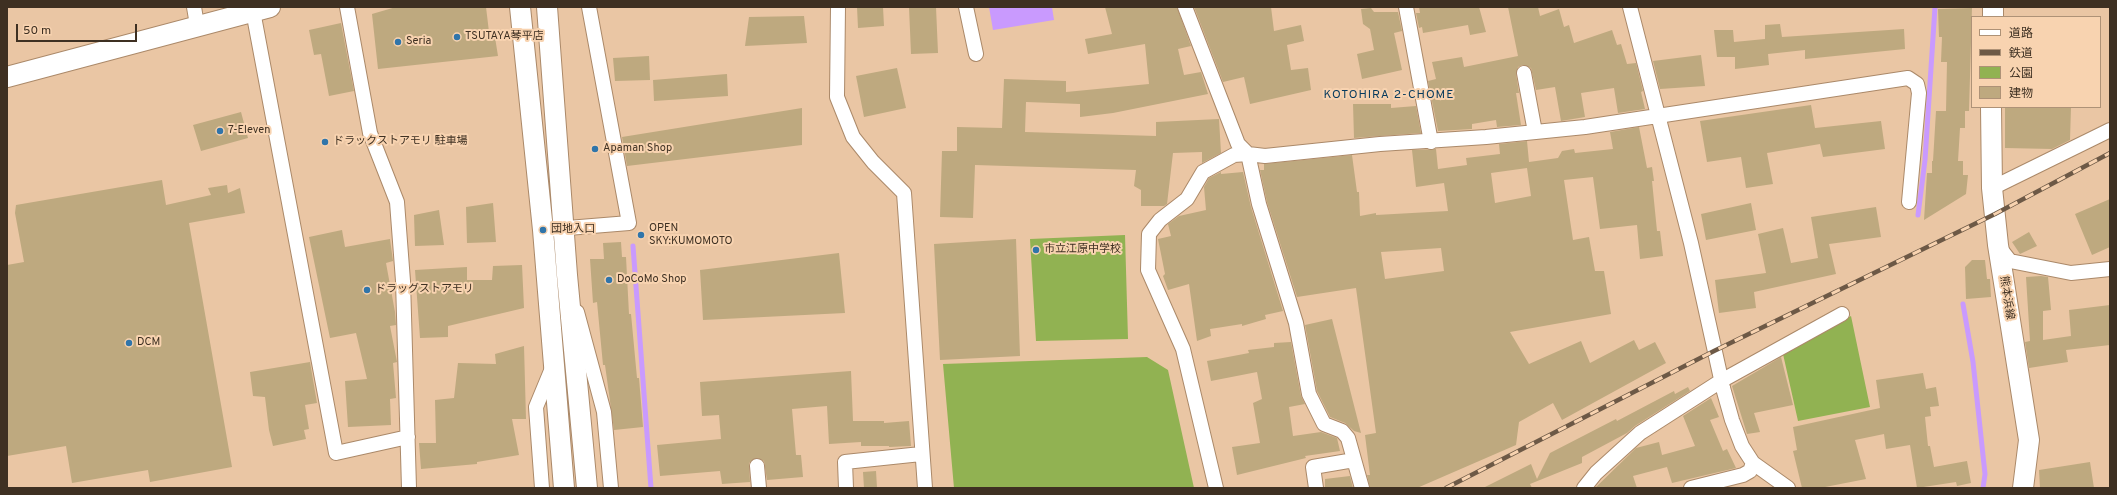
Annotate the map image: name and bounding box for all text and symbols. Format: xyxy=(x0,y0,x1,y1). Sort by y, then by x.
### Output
scale bar xyxy=(18,16,139,42)
legend xyxy=(1971,16,2101,108)
text: 50 m xyxy=(23,23,51,39)
text: 道路 xyxy=(2009,26,2033,42)
place label: TSUTAYA琴平店 xyxy=(465,30,544,44)
marker: TSUTAYA琴平店 xyxy=(452,32,462,42)
place label: Seria xyxy=(406,35,431,49)
marker: Seria xyxy=(393,37,403,47)
text: 鉄道 xyxy=(2009,46,2033,62)
text: 公園 xyxy=(2009,66,2033,82)
text: 建物 xyxy=(2009,86,2033,102)
district label: KOTOHIRA 2-CHOME xyxy=(1324,89,1454,103)
place label: 7-Eleven xyxy=(228,124,270,138)
marker: 7-Eleven xyxy=(215,126,225,136)
place label: ドラックストアモリ 駐車場 xyxy=(333,135,468,149)
marker: ドラックストアモリ 駐車場 xyxy=(320,137,330,147)
place label: Apaman Shop xyxy=(603,142,672,156)
marker: Apaman Shop xyxy=(590,144,600,154)
place label: OPEN SKY:KUMOMOTO xyxy=(649,222,733,248)
place label: 団地入口 xyxy=(551,223,595,237)
marker: 団地入口 xyxy=(538,225,548,235)
marker: OPEN SKY:KUMOMOTO xyxy=(636,230,646,240)
place label: 市立江原中学校 xyxy=(1044,243,1121,257)
marker: 市立江原中学校 xyxy=(1031,245,1041,255)
place label: DoCoMo Shop xyxy=(617,273,687,287)
marker: DoCoMo Shop xyxy=(604,275,614,285)
street label: 熊本浜線 xyxy=(1996,275,2016,321)
place label: ドラッグストアモリ xyxy=(375,283,474,297)
marker: ドラッグストアモリ xyxy=(362,285,372,295)
place label: DCM xyxy=(137,336,160,350)
marker: DCM xyxy=(124,338,134,348)

